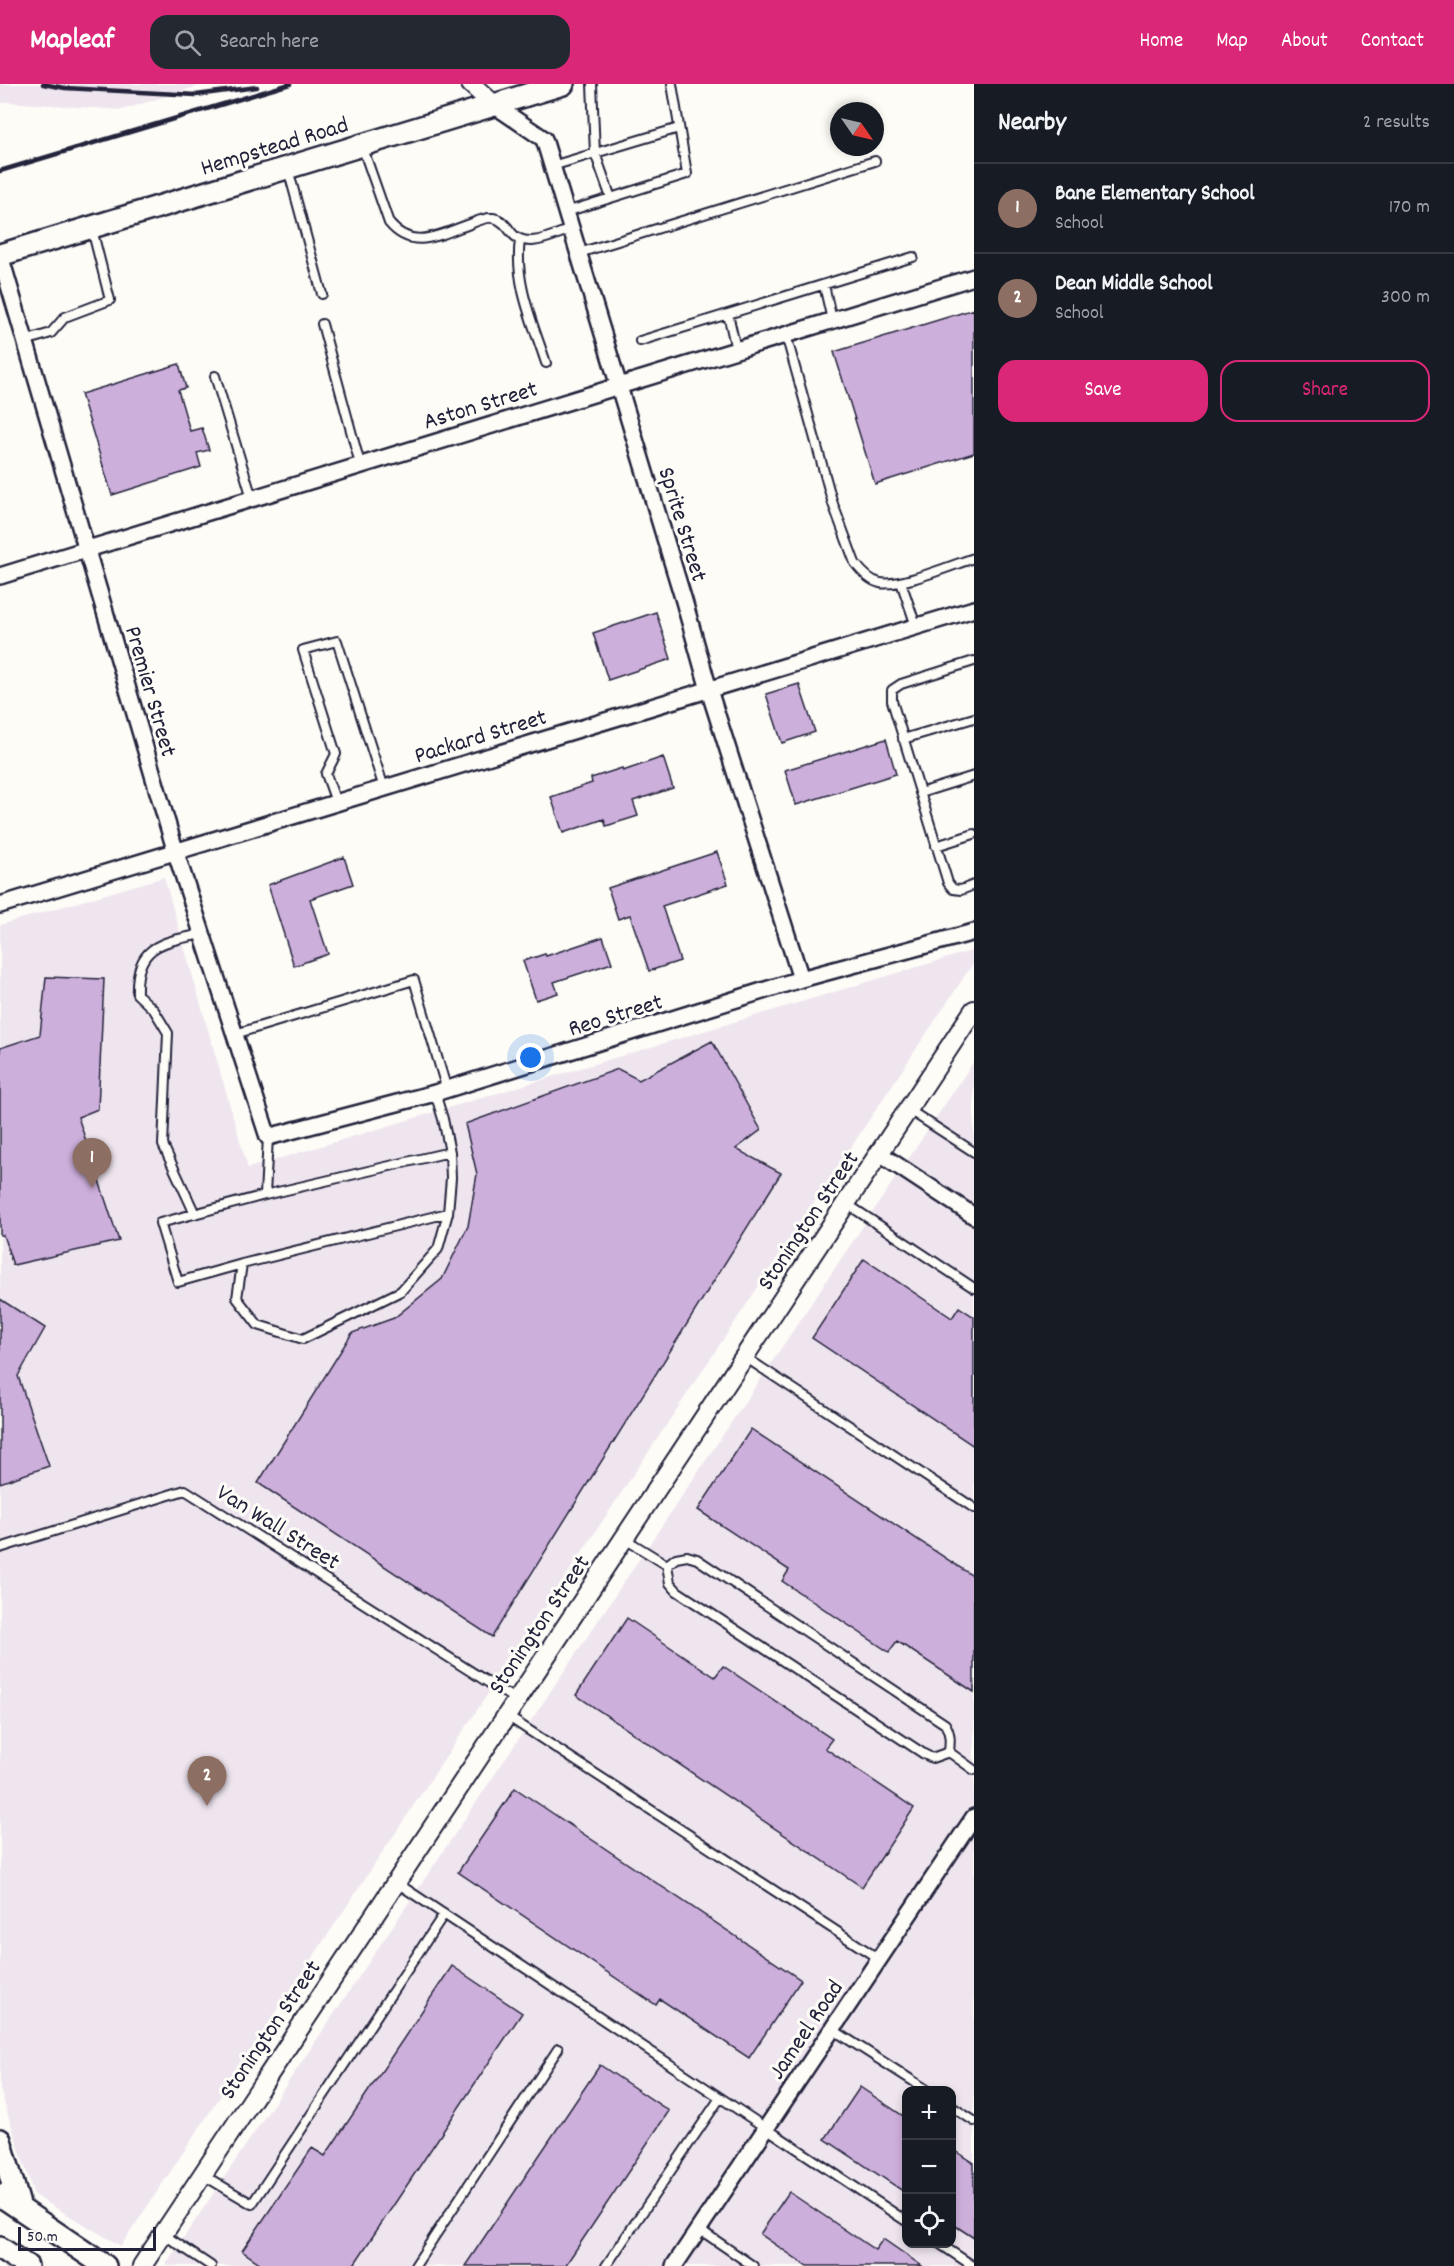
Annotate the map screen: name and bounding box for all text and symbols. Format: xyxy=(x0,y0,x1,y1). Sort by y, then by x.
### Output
search box xyxy=(150,15,570,69)
text: Mapleaf xyxy=(30,22,114,62)
icon: search xyxy=(171,26,204,59)
text: Search here xyxy=(219,27,319,58)
text: Home xyxy=(1139,27,1183,57)
text: Map xyxy=(1216,27,1248,57)
text: About xyxy=(1281,27,1328,57)
text: Contact xyxy=(1361,27,1424,57)
north arrow xyxy=(830,102,884,156)
text: Nearby xyxy=(998,105,1066,142)
street label: Hempstead Road xyxy=(197,109,353,186)
text: 2 results xyxy=(1363,109,1430,137)
text: Bane Elementary School xyxy=(1055,179,1254,210)
text: 1 xyxy=(1015,194,1020,222)
text: 170 m xyxy=(1389,194,1430,222)
text: School xyxy=(1055,210,1104,238)
text: Dean Middle School xyxy=(1055,269,1213,300)
text: 2 xyxy=(1013,284,1022,312)
text: 300 m xyxy=(1381,284,1430,312)
text: School xyxy=(1055,300,1104,328)
button: Save xyxy=(998,360,1208,422)
button: Share xyxy=(1220,360,1430,422)
street label: Aston Street xyxy=(420,373,542,440)
street label: Sprite Street xyxy=(648,463,715,586)
street label: Premier Street xyxy=(114,622,184,761)
street label: Packard Street xyxy=(410,702,551,774)
street label: Reo Street xyxy=(565,986,667,1047)
your location xyxy=(516,1043,545,1072)
pin: 1 xyxy=(72,1138,112,1188)
street label: Stonington Street xyxy=(750,1145,869,1298)
street label: Van Wall Street xyxy=(209,1477,346,1580)
street label: Stonington Street xyxy=(481,1549,600,1702)
pin: 2 xyxy=(188,1756,226,1806)
street label: Stonington Street xyxy=(212,1954,331,2107)
street label: Jameel Road xyxy=(762,1974,853,2087)
map controls xyxy=(902,2086,956,2248)
button: + xyxy=(902,2086,956,2140)
button: − xyxy=(902,2140,956,2194)
button: locate xyxy=(902,2194,956,2248)
scale bar xyxy=(18,2224,156,2252)
text: 50 m xyxy=(27,2226,58,2249)

